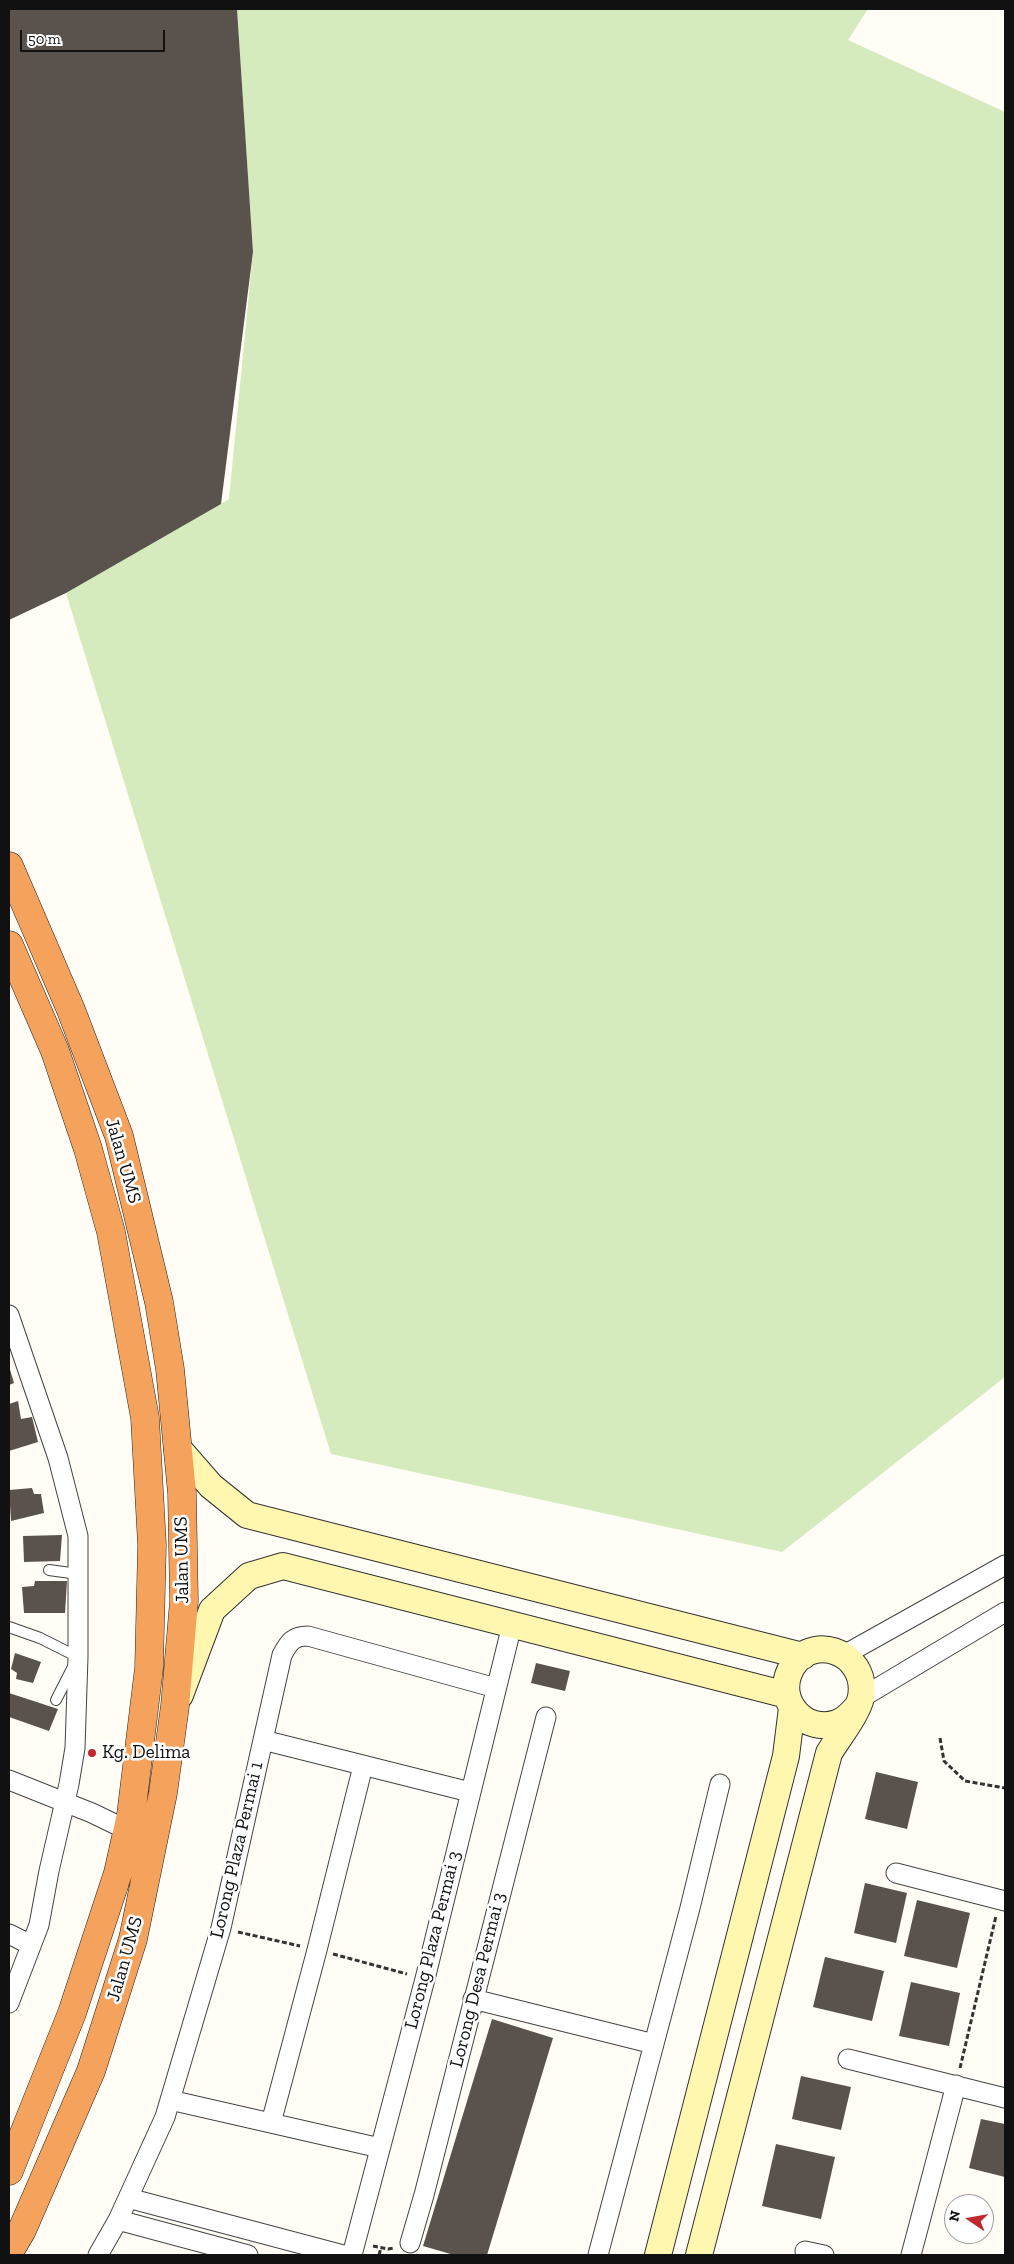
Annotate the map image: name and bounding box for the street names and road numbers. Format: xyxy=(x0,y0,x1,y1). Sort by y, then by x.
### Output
street label: Jalan UMS xyxy=(100,1116,146,1206)
street label: Jalan UMS xyxy=(170,1516,194,1604)
street label: Lorong Plaza Permai 1 xyxy=(206,1759,268,1941)
street label: Lorong Plaza Permai 3 xyxy=(400,1849,466,2031)
street label: Lorong Desa Permai 3 xyxy=(445,1890,511,2070)
street label: Jalan UMS xyxy=(102,1914,148,2004)

